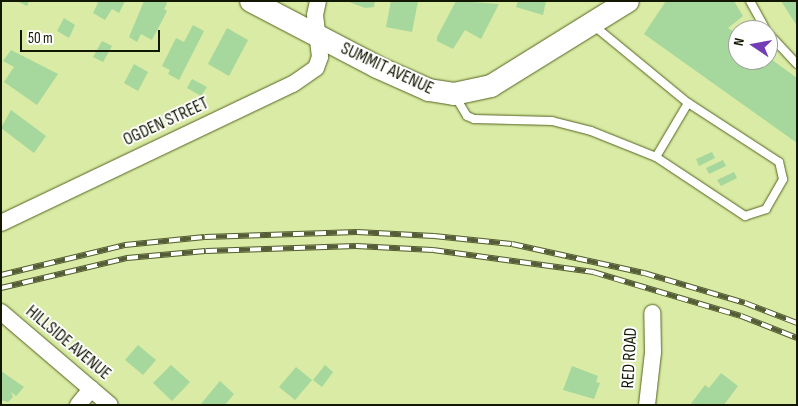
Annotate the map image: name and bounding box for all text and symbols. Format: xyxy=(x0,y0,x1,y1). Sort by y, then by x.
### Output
scale bar xyxy=(22,20,162,52)
north arrow xyxy=(728,20,778,70)
text: 50 m xyxy=(28,29,53,48)
text: N xyxy=(730,37,748,47)
street label: SUMMIT AVENUE xyxy=(337,38,437,100)
street label: OGDEN STREET xyxy=(120,93,212,151)
street label: HILLSIDE AVENUE xyxy=(21,301,115,385)
street label: RED ROAD xyxy=(618,327,642,389)

